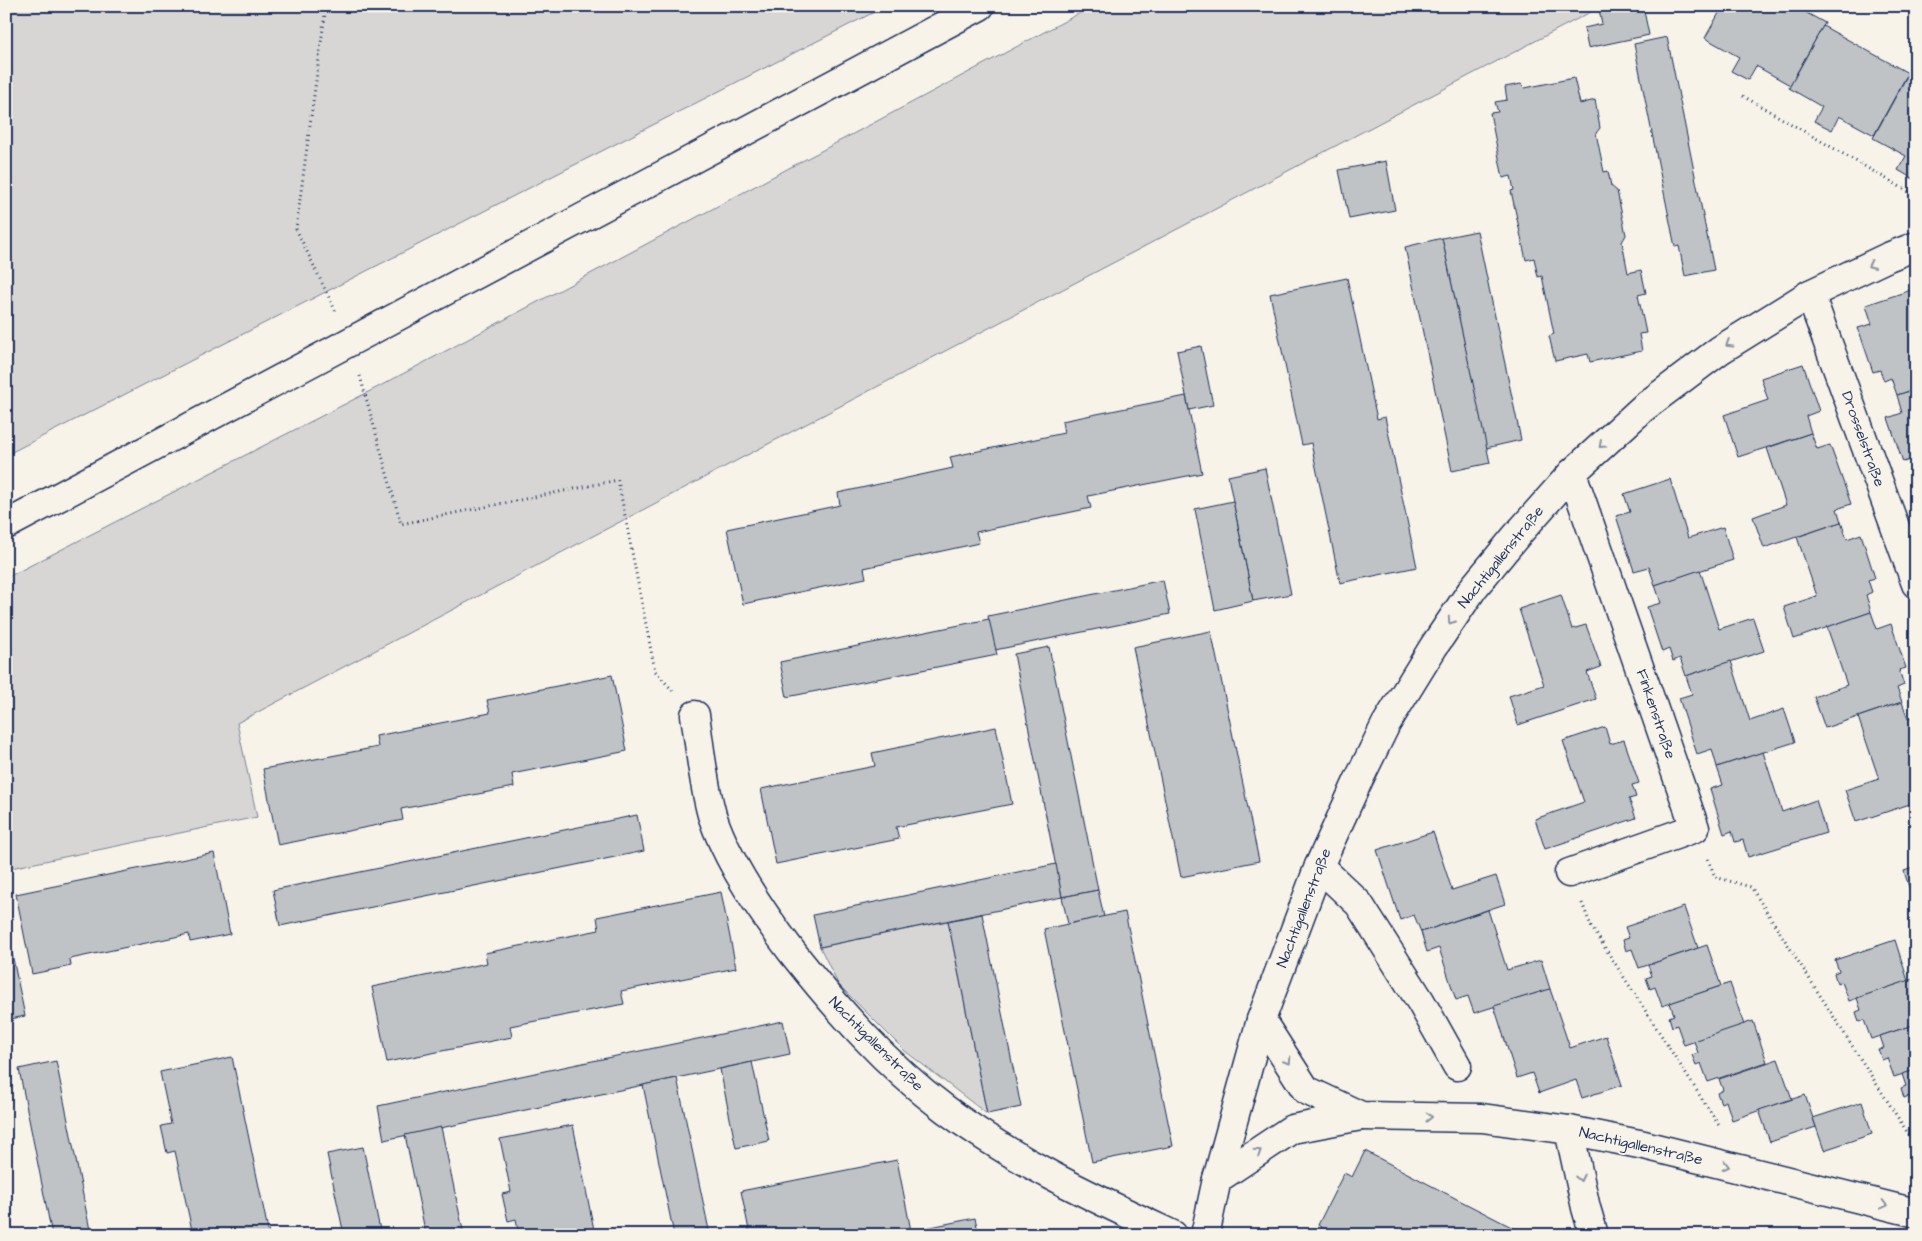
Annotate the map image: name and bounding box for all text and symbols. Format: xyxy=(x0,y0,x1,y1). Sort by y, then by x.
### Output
one-way arrow xyxy=(1867,259,1876,269)
one-way arrow xyxy=(1726,338,1735,348)
street label: Drosselstraße xyxy=(1836,388,1890,490)
one-way arrow xyxy=(1598,439,1607,448)
street label: Nachtigallenstraße xyxy=(1453,501,1550,613)
one-way arrow xyxy=(1448,615,1457,625)
street label: Finkenstraße xyxy=(1631,666,1681,762)
street label: Nachtigallenstraße xyxy=(1272,845,1337,971)
street label: Nachtigallenstraße xyxy=(823,992,928,1097)
one-way arrow xyxy=(1281,1056,1291,1065)
one-way arrow xyxy=(1425,1112,1433,1122)
street label: Nachtigallenstraße xyxy=(1577,1122,1705,1171)
one-way arrow xyxy=(1252,1149,1261,1158)
one-way arrow xyxy=(1722,1160,1730,1170)
one-way arrow xyxy=(1574,1173,1584,1182)
one-way arrow xyxy=(1879,1199,1888,1210)

